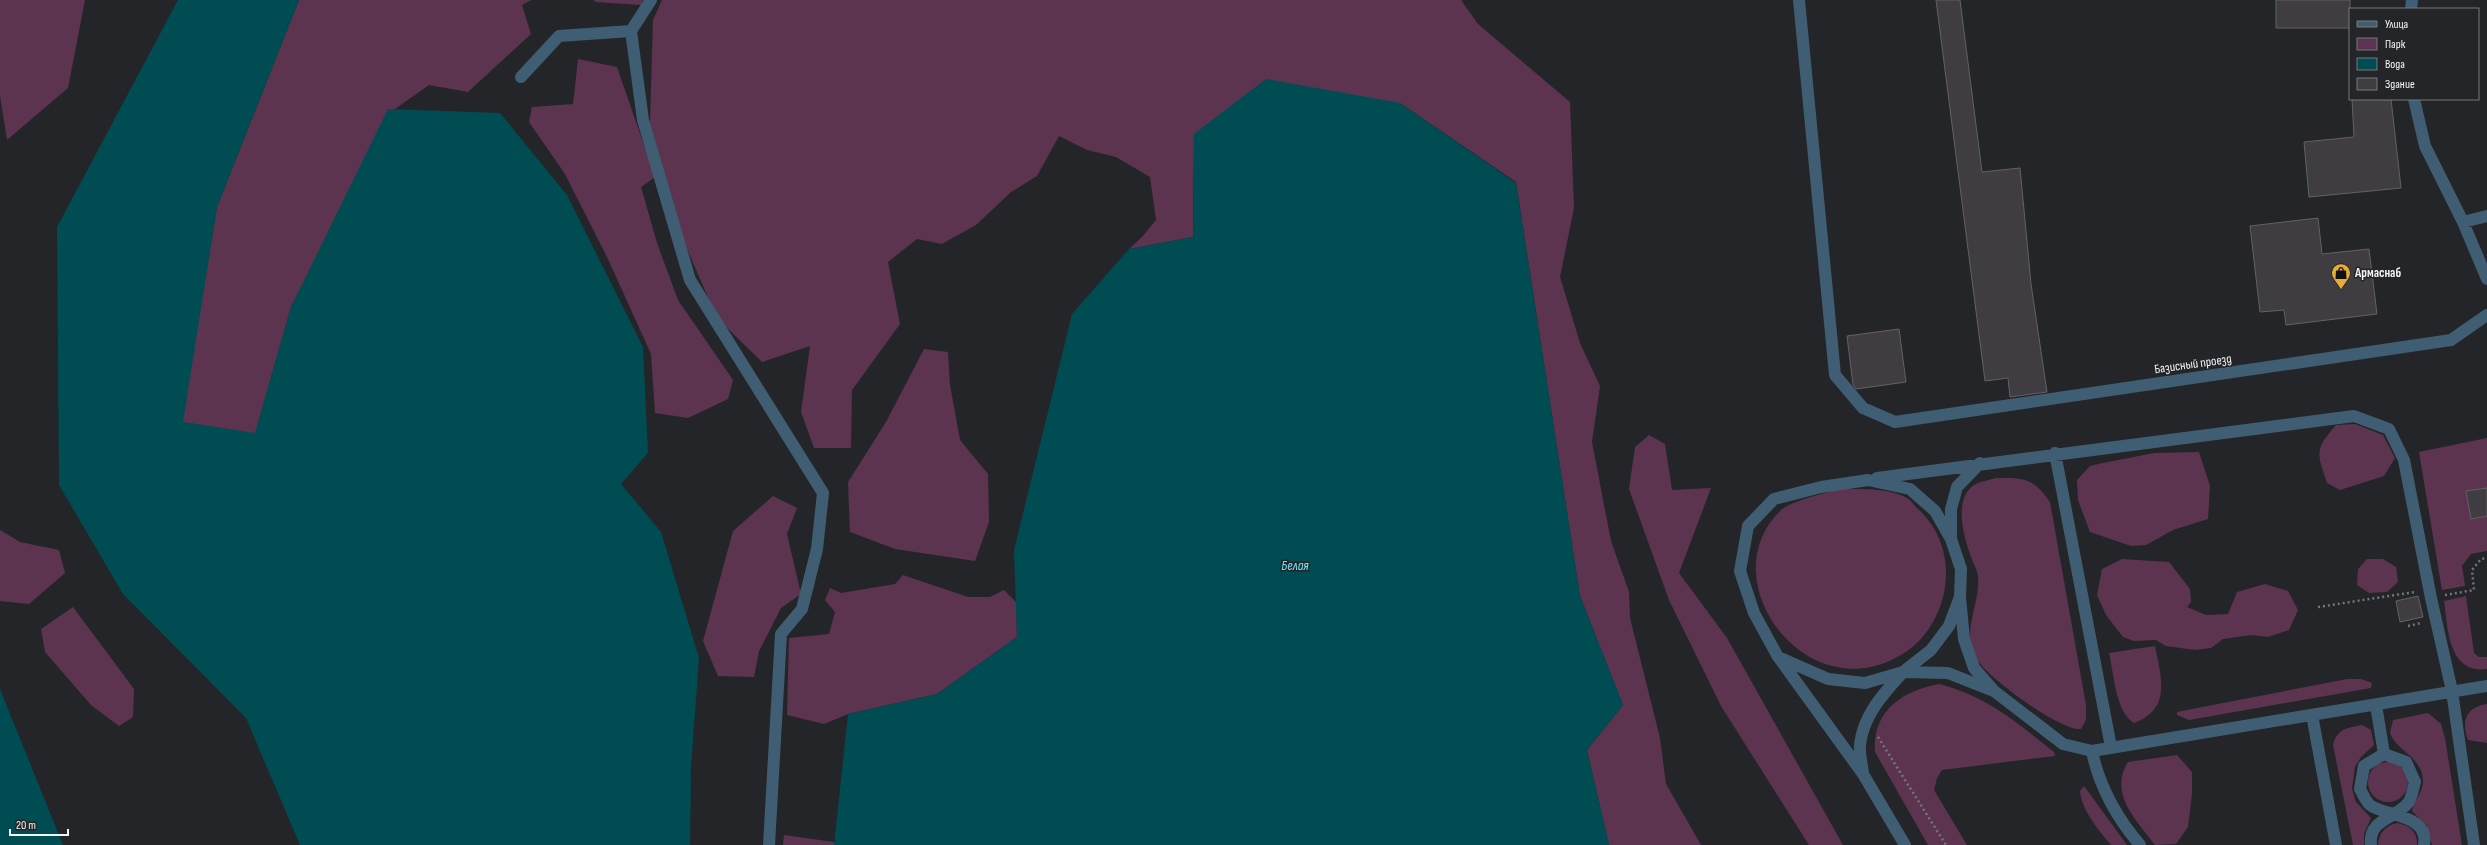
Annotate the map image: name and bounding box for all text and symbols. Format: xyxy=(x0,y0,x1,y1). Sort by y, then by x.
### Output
legend xyxy=(2349,8,2479,100)
text: Улица xyxy=(2385,17,2409,32)
text: Парк xyxy=(2385,37,2406,52)
text: Вода xyxy=(2385,57,2405,72)
text: Здание xyxy=(2385,77,2415,92)
shop icon: Армаснаб xyxy=(2330,262,2352,290)
place label: Армаснаб xyxy=(2354,265,2401,281)
street label: Базисный проезд xyxy=(2153,351,2233,377)
water label: Белая xyxy=(1281,557,1309,574)
scale bar xyxy=(10,811,68,837)
text: 20 m xyxy=(16,818,36,833)

